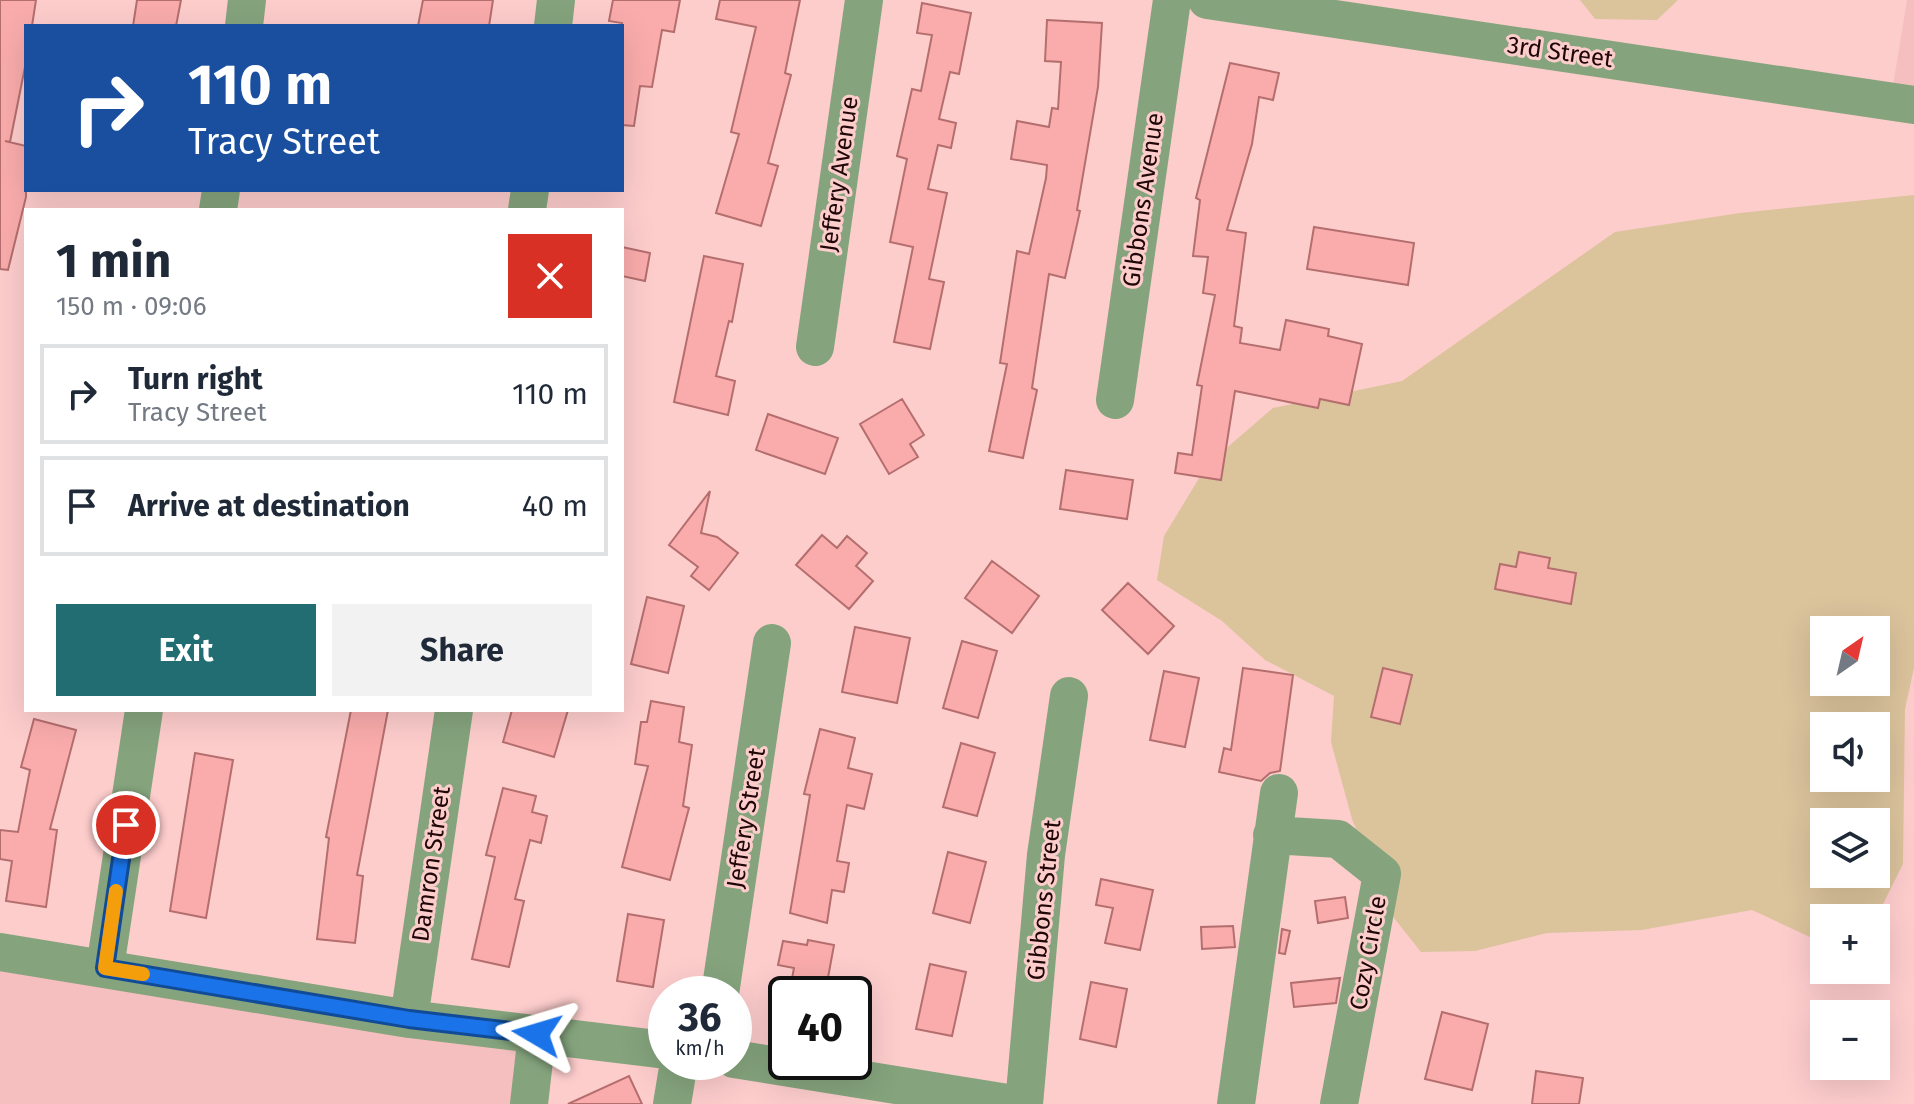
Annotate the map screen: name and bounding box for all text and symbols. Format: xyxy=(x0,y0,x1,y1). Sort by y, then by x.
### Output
street label: 3rd Street xyxy=(1505,31,1615,73)
text: 110 m xyxy=(188,52,332,119)
icon: right xyxy=(56,56,160,160)
street label: Jeffery Avenue xyxy=(814,95,864,253)
street label: Gibbons Avenue xyxy=(1117,111,1169,289)
text: Tracy Street xyxy=(188,120,380,164)
text: 1 min xyxy=(56,232,171,290)
button: close xyxy=(508,234,592,318)
text: 150 m · 09:06 xyxy=(56,291,207,322)
text: Turn right xyxy=(128,361,263,397)
icon: right xyxy=(60,372,104,416)
text: 110 m xyxy=(512,376,588,412)
text: Tracy Street xyxy=(128,397,267,428)
icon: arrive xyxy=(60,484,104,528)
text: Arrive at destination xyxy=(128,488,410,524)
text: 40 m xyxy=(522,488,588,524)
button: Exit xyxy=(56,604,316,696)
button: Share xyxy=(332,604,592,696)
north arrow xyxy=(1810,616,1890,696)
map controls xyxy=(1810,616,1890,1080)
button: sound xyxy=(1810,712,1890,792)
street label: Jeffery Street xyxy=(721,745,771,890)
street label: Damron Street xyxy=(406,784,456,944)
pin xyxy=(92,791,160,859)
icon: arrive xyxy=(104,803,148,847)
button: layers xyxy=(1810,808,1890,888)
street label: Gibbons Street xyxy=(1022,818,1066,982)
street label: Cozy Circle xyxy=(1344,894,1392,1012)
button: + xyxy=(1810,904,1890,984)
speed limit sign: 40 xyxy=(768,976,872,1080)
position arrow xyxy=(495,992,579,1076)
text: 36 xyxy=(678,994,722,1042)
button: − xyxy=(1810,1000,1890,1080)
text: km/h xyxy=(675,1036,725,1060)

